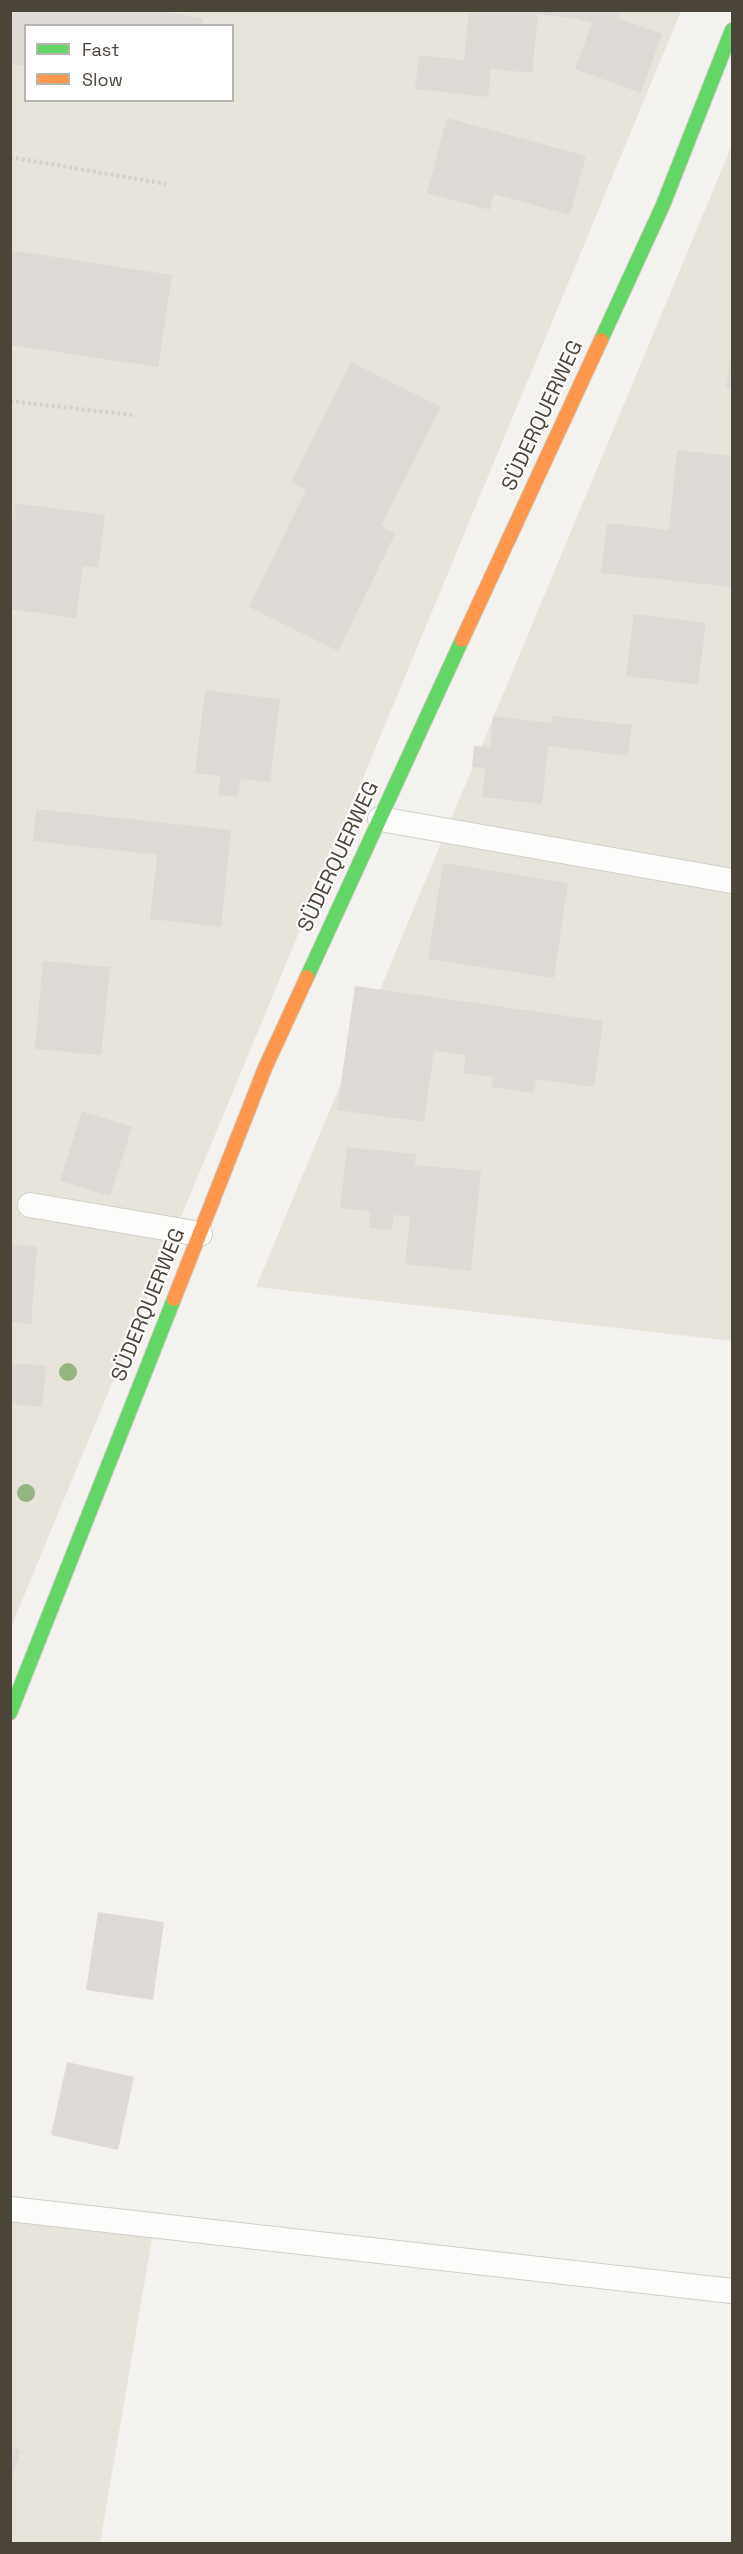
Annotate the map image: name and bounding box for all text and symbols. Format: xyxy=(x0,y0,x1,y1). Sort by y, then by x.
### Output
legend xyxy=(24,24,234,102)
text: Fast xyxy=(82,38,119,61)
text: Slow xyxy=(82,68,123,91)
street label: SÜDERQUERWEG xyxy=(497,337,589,495)
street label: SÜDERQUERWEG xyxy=(293,778,385,936)
street label: SÜDERQUERWEG xyxy=(107,1225,191,1385)

